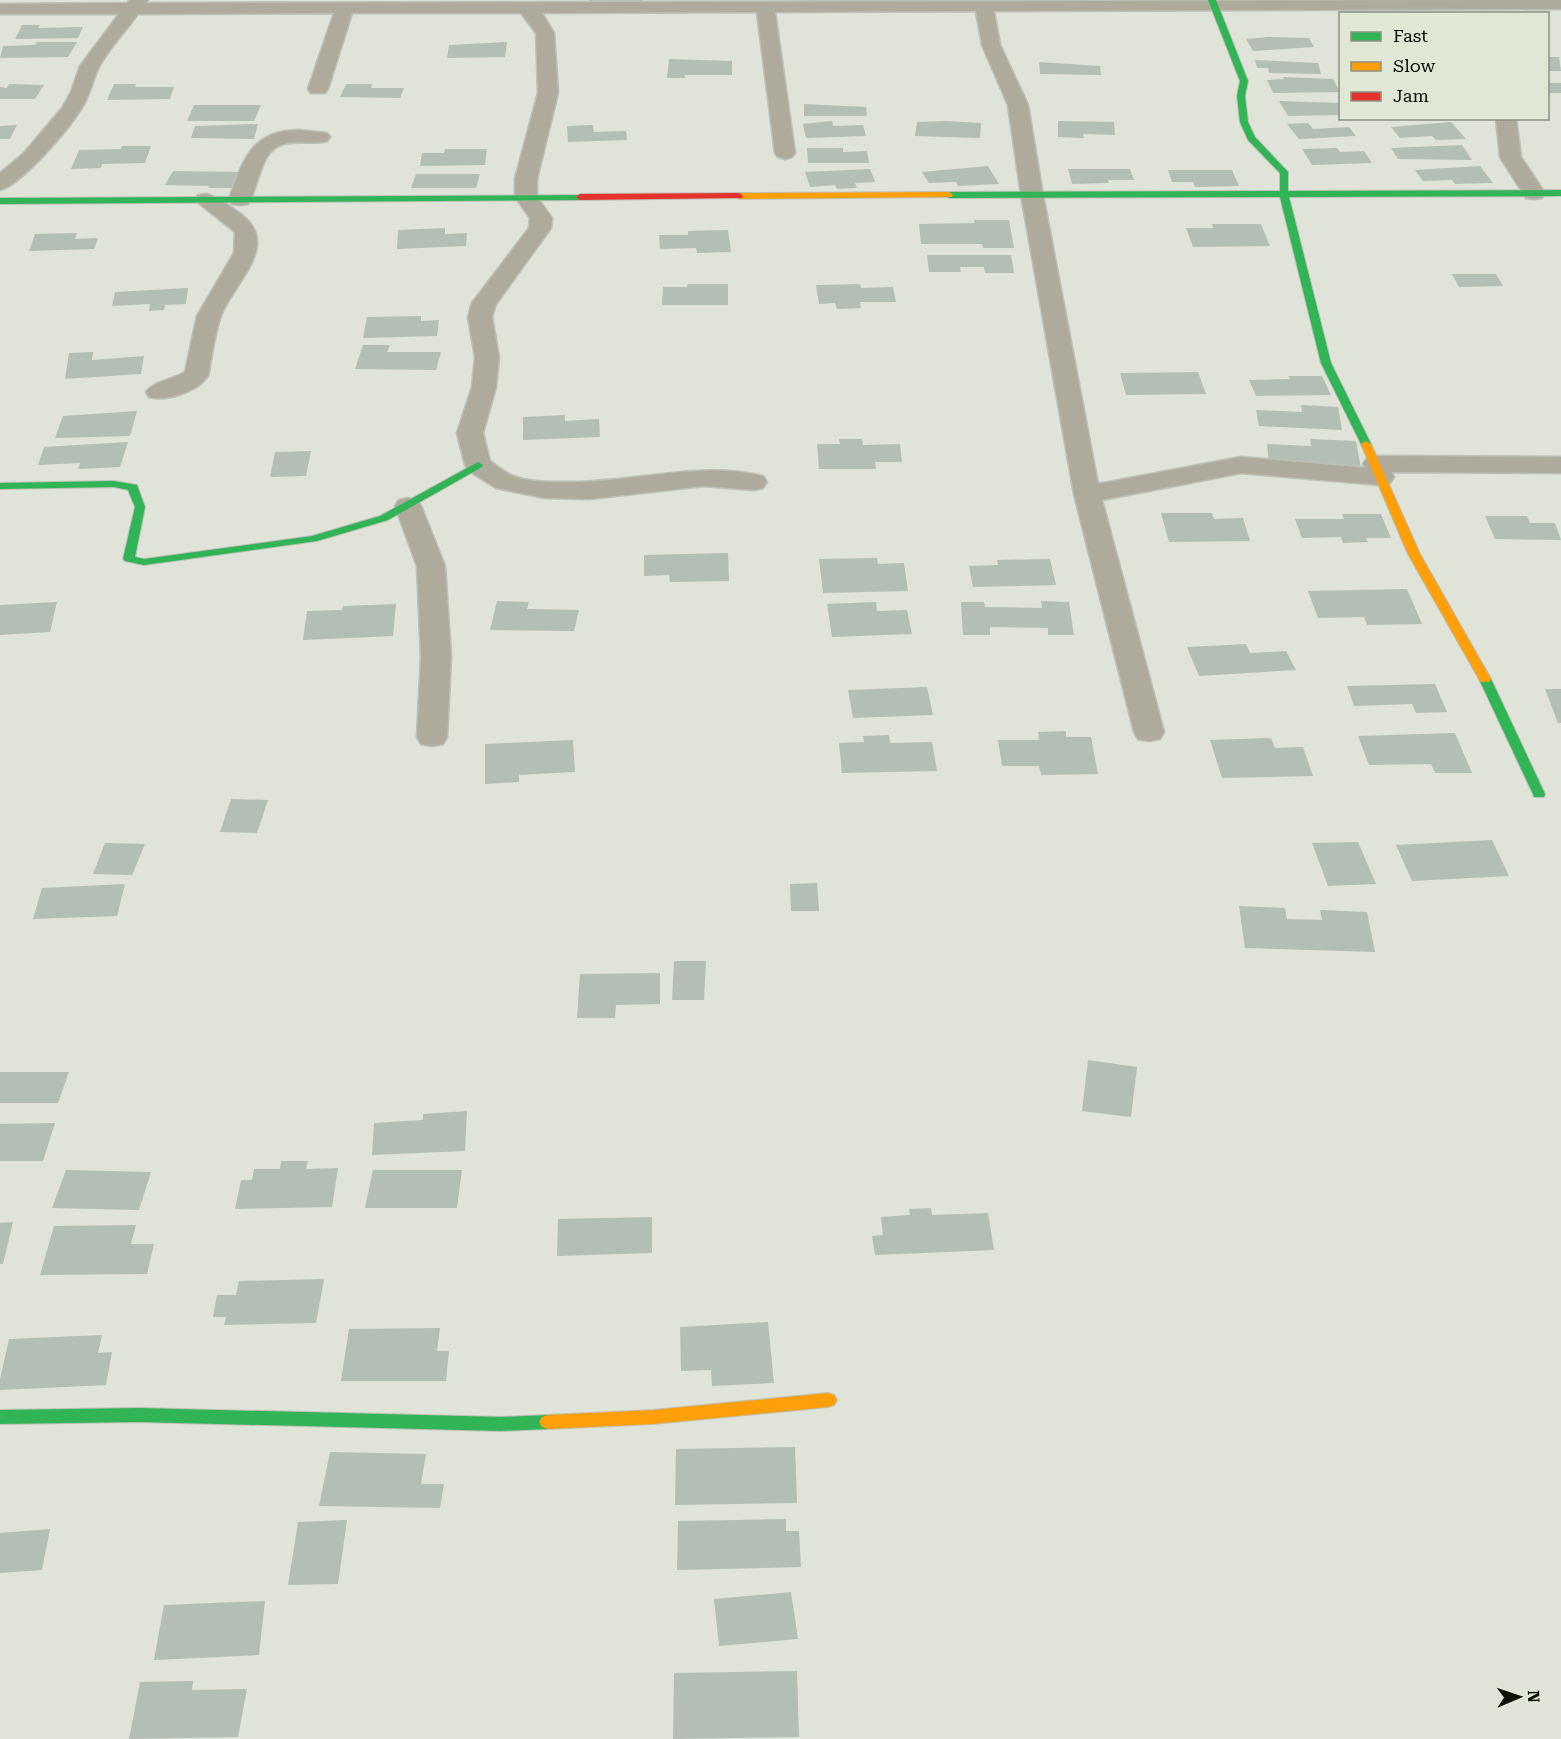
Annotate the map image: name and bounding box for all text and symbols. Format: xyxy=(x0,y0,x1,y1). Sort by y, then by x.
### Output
legend xyxy=(1339,12,1549,120)
text: Fast xyxy=(1393,25,1428,46)
text: Slow xyxy=(1393,55,1435,76)
text: Jam xyxy=(1393,85,1429,106)
north arrow xyxy=(1489,1667,1549,1727)
text: N xyxy=(1524,1690,1543,1703)

